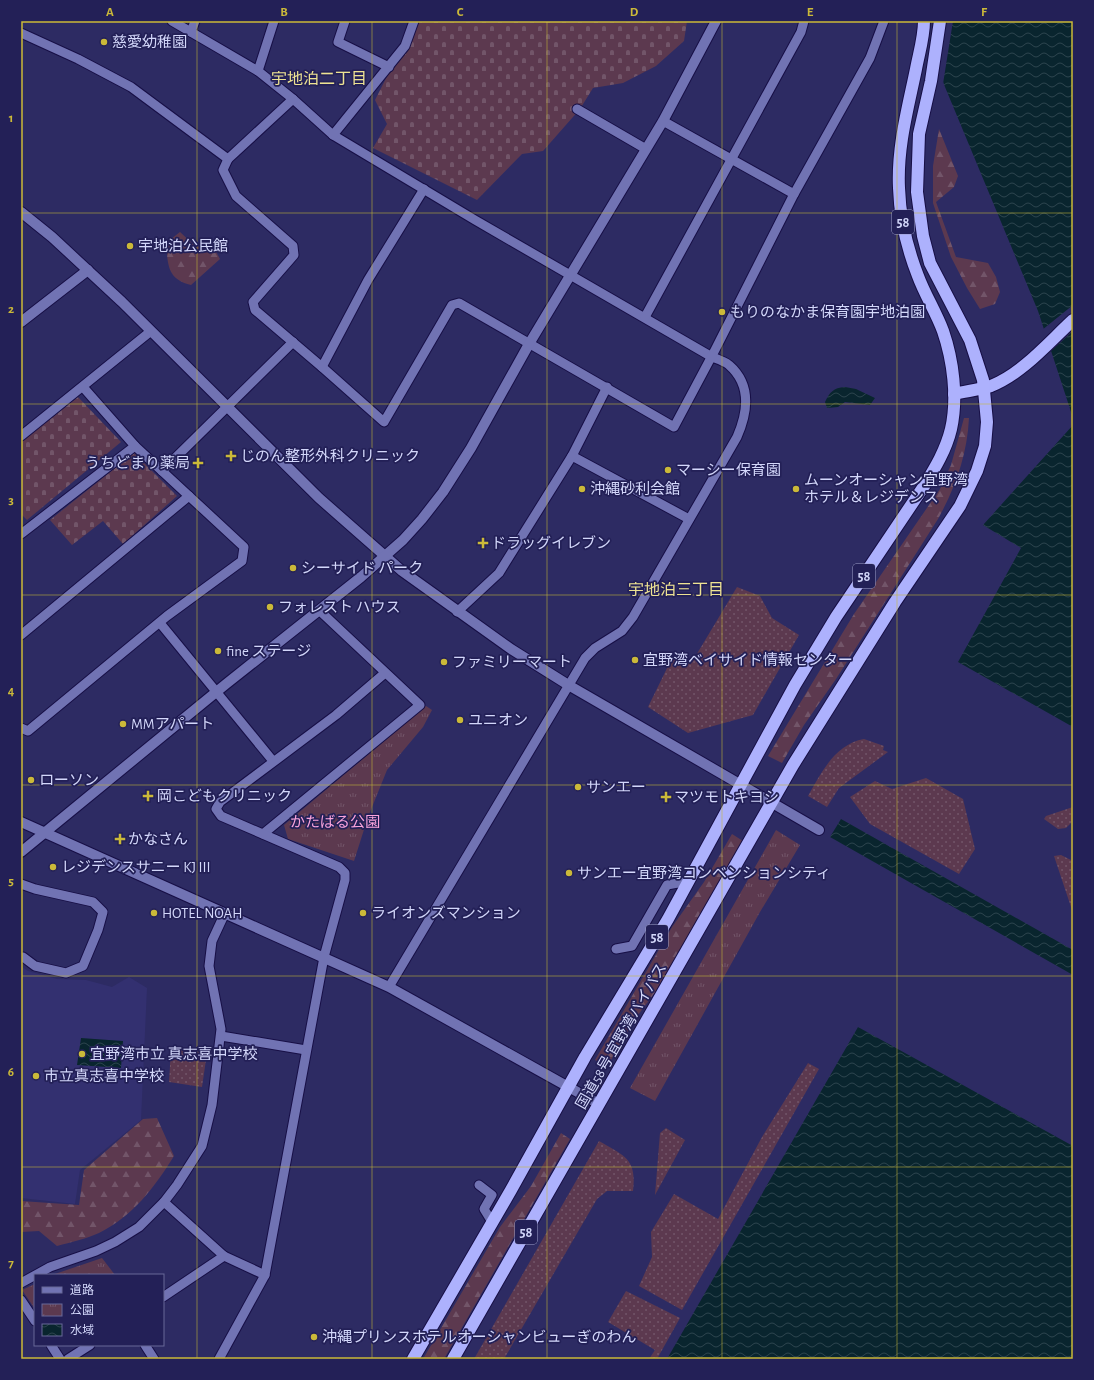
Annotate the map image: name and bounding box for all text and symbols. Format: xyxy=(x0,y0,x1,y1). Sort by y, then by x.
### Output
text: A xyxy=(106,6,114,19)
text: B xyxy=(280,6,288,19)
text: C xyxy=(457,6,464,19)
text: D xyxy=(630,6,639,19)
text: E xyxy=(807,6,814,19)
text: F xyxy=(981,6,988,19)
place label: 慈愛幼稚園 xyxy=(112,34,187,50)
marker: 慈愛幼稚園 xyxy=(99,37,109,47)
district label: 宇地泊二丁目 xyxy=(271,70,367,87)
text: 1 xyxy=(9,112,13,125)
road number: 58 xyxy=(892,210,914,234)
place label: 宇地泊公民館 xyxy=(138,238,228,254)
marker: 宇地泊公民館 xyxy=(125,241,135,251)
text: 2 xyxy=(8,303,14,316)
place label: もりのなかま保育園宇地泊園 xyxy=(730,304,925,320)
marker: もりのなかま保育園宇地泊園 xyxy=(717,307,727,317)
place label: じのん整形外科クリニック xyxy=(240,448,420,464)
marker: じのん整形外科クリニック xyxy=(225,450,237,462)
place label: うちどまり薬局 xyxy=(85,455,190,471)
marker: うちどまり薬局 xyxy=(193,458,203,468)
place label: マーシー保育園 xyxy=(676,462,781,478)
marker: マーシー保育園 xyxy=(663,465,673,475)
place label: ムーンオーシャン宜野湾 ホテル＆レジデンス xyxy=(804,472,968,505)
place label: 沖縄砂利会館 xyxy=(590,481,680,497)
marker: 沖縄砂利会館 xyxy=(577,484,587,494)
marker: ムーンオーシャン宜野湾 ホテル＆レジデンス xyxy=(791,484,801,494)
text: 3 xyxy=(8,494,14,507)
place label: ドラッグイレブン xyxy=(491,535,611,551)
marker: ドラッグイレブン xyxy=(478,538,488,548)
place label: シーサイド パーク xyxy=(301,560,423,576)
marker: シーサイド パーク xyxy=(288,563,298,573)
road number: 58 xyxy=(853,564,875,588)
district label: 宇地泊三丁目 xyxy=(628,581,724,598)
place label: フォレスト ハウス xyxy=(278,600,400,615)
marker: フォレスト ハウス xyxy=(265,602,275,612)
place label: fine ステージ xyxy=(226,644,311,659)
marker: fine ステージ xyxy=(213,646,223,656)
place label: 宜野湾ベイサイド情報センター xyxy=(643,652,853,668)
place label: ファミリーマート xyxy=(452,655,572,670)
marker: 宜野湾ベイサイド情報センター xyxy=(630,655,640,665)
marker: ファミリーマート xyxy=(439,657,449,667)
text: 4 xyxy=(8,685,15,698)
place label: ユニオン xyxy=(468,713,528,728)
marker: ユニオン xyxy=(455,715,465,725)
place label: MMアパート xyxy=(131,717,214,732)
marker: MMアパート xyxy=(118,719,128,729)
place label: ローソン xyxy=(39,773,99,788)
marker: ローソン xyxy=(26,775,36,785)
place label: サンエー xyxy=(586,780,646,795)
marker: サンエー xyxy=(573,782,583,792)
place label: 岡こどもクリニック xyxy=(157,788,292,804)
marker: 岡こどもクリニック xyxy=(142,790,154,802)
place label: マツモトキヨシ xyxy=(674,790,779,805)
marker: マツモトキヨシ xyxy=(661,792,671,802)
park label: かたばる公園 xyxy=(290,814,380,830)
place label: かなさん xyxy=(128,832,188,847)
marker: かなさん xyxy=(115,834,125,844)
place label: レジデンスサニー KJ III xyxy=(61,859,211,875)
marker: レジデンスサニー KJ III xyxy=(48,862,58,872)
place label: サンエー宜野湾コンベンションシティ xyxy=(577,865,831,881)
marker: サンエー宜野湾コンベンションシティ xyxy=(564,868,574,878)
text: 5 xyxy=(8,875,14,888)
place label: ライオンズマンション xyxy=(371,905,521,921)
place label: HOTEL NOAH xyxy=(162,906,242,921)
marker: HOTEL NOAH xyxy=(149,908,159,918)
marker: ライオンズマンション xyxy=(358,908,368,918)
road number: 58 xyxy=(646,925,668,949)
street label: 国道58号 宜野湾バイパス xyxy=(573,960,669,1112)
place label: 宜野湾市立 真志喜中学校 xyxy=(90,1046,257,1062)
marker: 宜野湾市立 真志喜中学校 xyxy=(77,1049,87,1059)
text: 6 xyxy=(8,1066,14,1079)
place label: 市立真志喜中学校 xyxy=(44,1068,164,1084)
marker: 市立真志喜中学校 xyxy=(31,1071,41,1081)
road number: 58 xyxy=(515,1220,537,1244)
text: 7 xyxy=(8,1257,14,1270)
legend xyxy=(34,1274,164,1346)
text: 道路 xyxy=(70,1283,94,1296)
text: 公園 xyxy=(70,1304,94,1316)
text: 水域 xyxy=(70,1324,94,1336)
place label: 沖縄プリンスホテルオーシャンビューぎのわん xyxy=(322,1329,636,1345)
marker: 沖縄プリンスホテルオーシャンビューぎのわん xyxy=(309,1332,319,1342)

